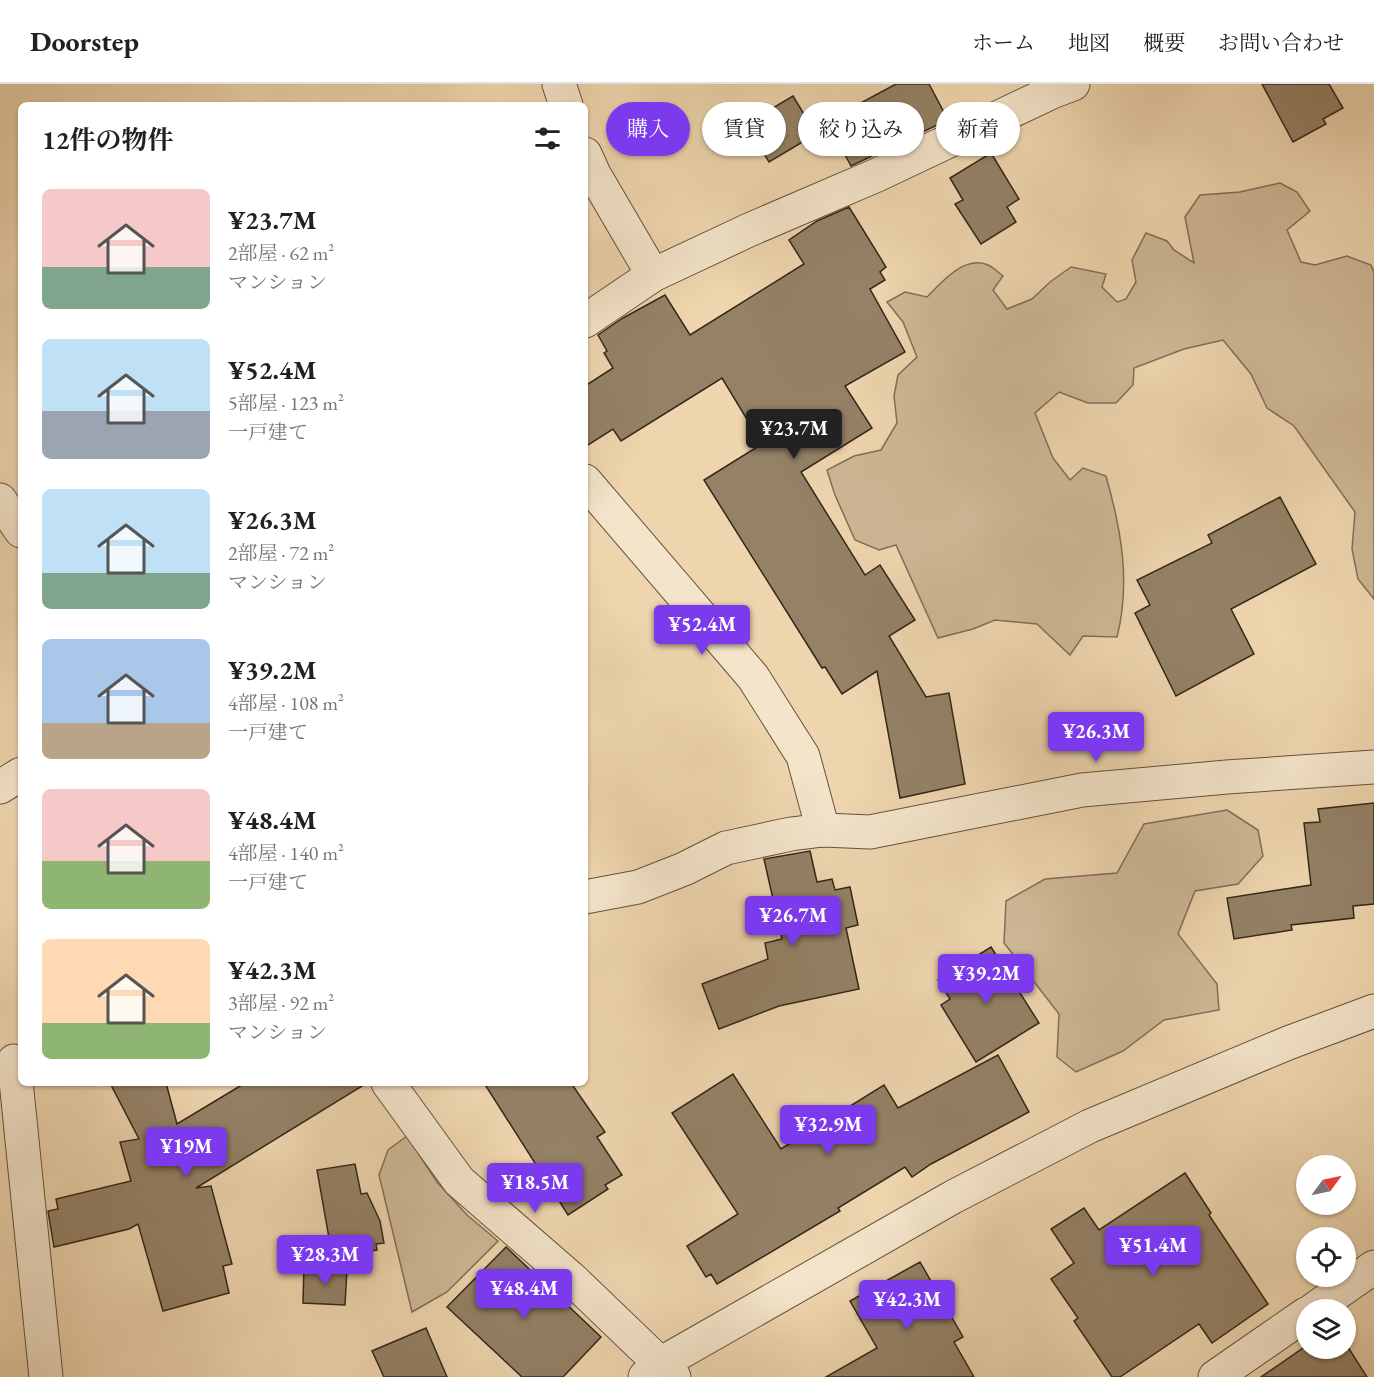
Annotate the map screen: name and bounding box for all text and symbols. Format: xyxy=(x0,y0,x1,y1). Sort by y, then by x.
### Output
text: Doorstep xyxy=(30,23,139,59)
text: ホーム xyxy=(972,29,1035,56)
text: 地図 xyxy=(1068,29,1110,56)
text: 概要 xyxy=(1143,29,1185,56)
text: お問い合わせ xyxy=(1218,29,1344,56)
chip: 購入 xyxy=(606,102,690,156)
chip: 賃貸 xyxy=(702,102,786,156)
chip: 絞り込み xyxy=(798,102,924,156)
chip: 新着 xyxy=(936,102,1020,156)
icon: filters xyxy=(531,122,564,155)
text: 12件の物件 xyxy=(42,123,174,157)
text: ¥23.7M xyxy=(228,203,317,237)
icon: home xyxy=(90,213,162,285)
text: 2部屋 · 62 m² xyxy=(228,240,334,266)
text: マンション xyxy=(228,269,327,295)
text: ¥52.4M xyxy=(228,353,317,387)
icon: home xyxy=(90,363,162,435)
text: 5部屋 · 123 m² xyxy=(228,390,344,416)
pin: ¥23.7M xyxy=(745,409,843,460)
text: ¥23.7M xyxy=(760,415,828,441)
text: 一戸建て xyxy=(228,419,308,445)
text: ¥26.3M xyxy=(228,503,317,537)
icon: home xyxy=(90,513,162,585)
text: 2部屋 · 72 m² xyxy=(228,540,334,566)
text: マンション xyxy=(228,569,327,595)
pin: ¥52.4M xyxy=(653,605,751,656)
text: ¥52.4M xyxy=(668,611,736,637)
text: ¥39.2M xyxy=(228,653,317,687)
icon: home xyxy=(90,663,162,735)
text: 4部屋 · 108 m² xyxy=(228,690,344,716)
pin: ¥26.3M xyxy=(1047,712,1145,763)
text: ¥26.3M xyxy=(1062,718,1130,744)
text: 一戸建て xyxy=(228,719,308,745)
text: ¥48.4M xyxy=(228,803,317,837)
icon: home xyxy=(90,813,162,885)
text: 4部屋 · 140 m² xyxy=(228,840,344,866)
text: 一戸建て xyxy=(228,869,308,895)
pin: ¥26.7M xyxy=(744,896,842,947)
text: ¥26.7M xyxy=(759,902,827,928)
text: ¥42.3M xyxy=(228,953,317,987)
pin: ¥39.2M xyxy=(937,954,1035,1005)
text: ¥39.2M xyxy=(952,960,1020,986)
icon: home xyxy=(90,963,162,1035)
text: 3部屋 · 92 m² xyxy=(228,990,334,1016)
text: マンション xyxy=(228,1019,327,1045)
pin: ¥32.9M xyxy=(779,1105,877,1156)
text: ¥32.9M xyxy=(794,1111,862,1137)
pin: ¥19M xyxy=(150,1127,222,1178)
text: ¥19M xyxy=(160,1133,212,1159)
north arrow xyxy=(1296,1155,1356,1215)
map controls xyxy=(1296,1155,1356,1359)
pin: ¥18.5M xyxy=(486,1163,584,1214)
text: ¥18.5M xyxy=(501,1169,569,1195)
pin: ¥51.4M xyxy=(1104,1226,1202,1277)
button: locate xyxy=(1296,1227,1356,1287)
text: ¥51.4M xyxy=(1119,1232,1187,1258)
pin: ¥28.3M xyxy=(276,1235,374,1286)
text: ¥28.3M xyxy=(291,1241,359,1267)
pin: ¥48.4M xyxy=(475,1269,573,1320)
text: ¥48.4M xyxy=(490,1275,558,1301)
pin: ¥42.3M xyxy=(858,1280,956,1331)
text: ¥42.3M xyxy=(873,1286,941,1312)
button: layers xyxy=(1296,1299,1356,1359)

